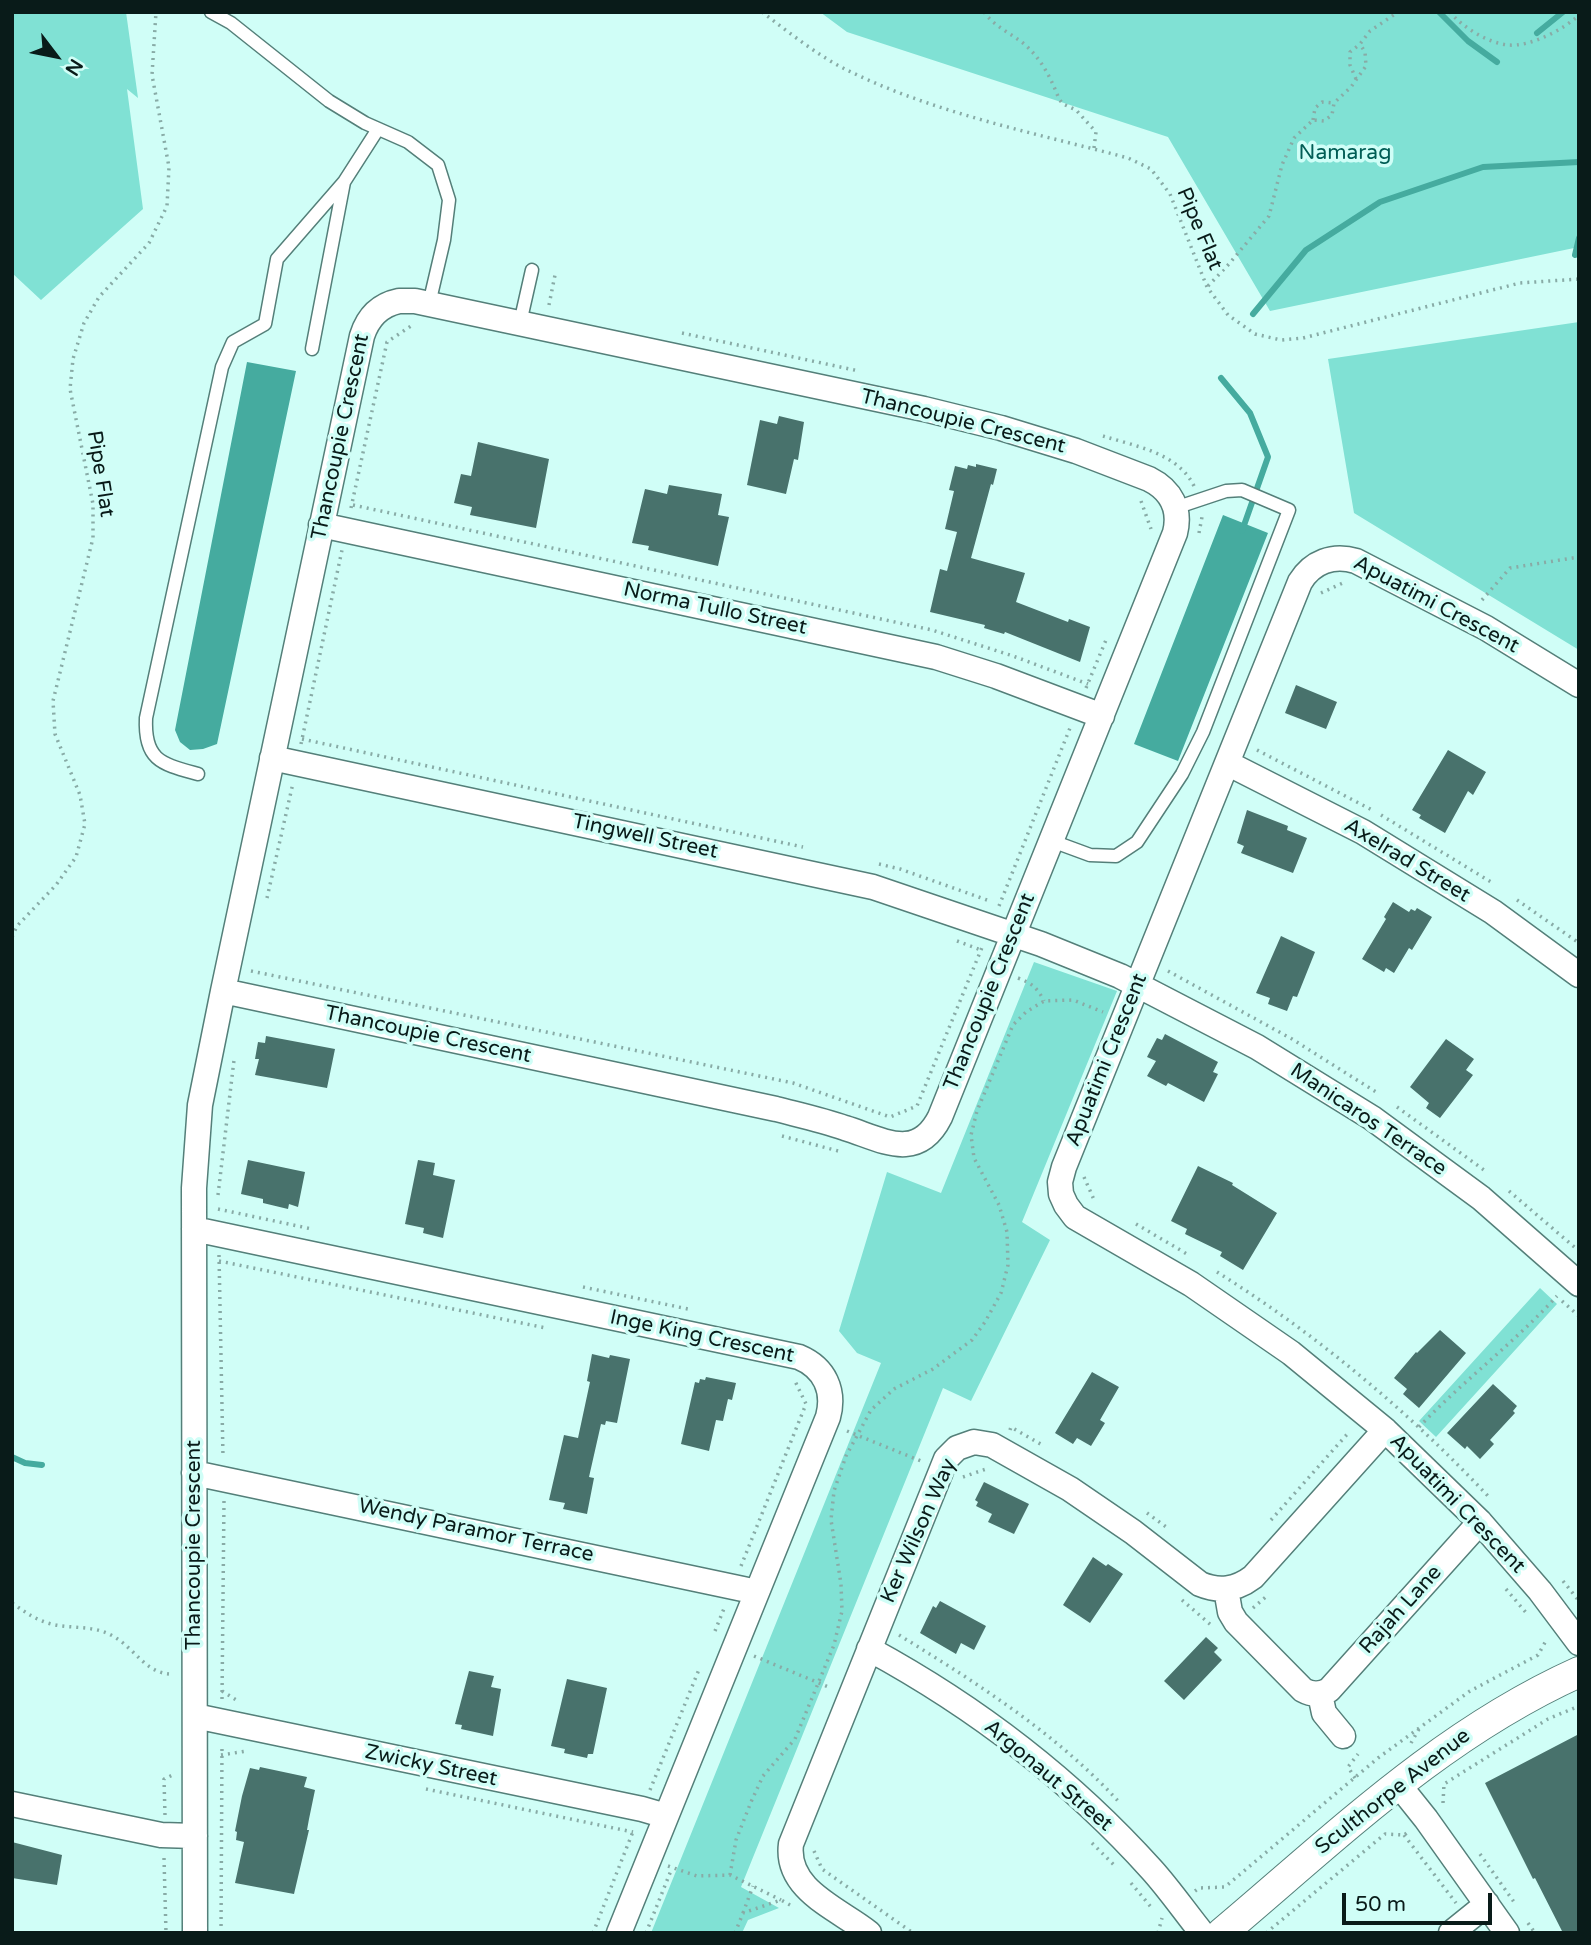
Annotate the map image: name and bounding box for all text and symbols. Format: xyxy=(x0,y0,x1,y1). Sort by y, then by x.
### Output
north arrow xyxy=(21,21,91,91)
text: N xyxy=(60,55,87,79)
park label: Namarag xyxy=(1299,140,1391,166)
street label: Pipe Flat xyxy=(1170,184,1228,274)
street label: Thancoupie Crescent xyxy=(307,332,375,542)
street label: Thancoupie Crescent xyxy=(858,384,1068,460)
street label: Pipe Flat xyxy=(81,429,119,519)
street label: Apuatimi Crescent xyxy=(1349,551,1523,659)
street label: Norma Tullo Street xyxy=(621,577,809,641)
street label: Tingwell Street xyxy=(570,809,720,865)
street label: Axelrad Street xyxy=(1339,814,1475,908)
street label: Thancoupie Crescent xyxy=(939,890,1041,1094)
street label: Apuatimi Crescent xyxy=(1061,970,1153,1150)
street label: Thancoupie Crescent xyxy=(323,1001,533,1069)
street label: Manicaros Terrace xyxy=(1285,1058,1451,1182)
street label: Inge King Crescent xyxy=(608,1305,796,1369)
street label: Apuatimi Crescent xyxy=(1384,1429,1530,1579)
street label: Thancoupie Crescent xyxy=(181,1440,207,1650)
street label: Ker Wilson Way xyxy=(876,1455,962,1607)
street label: Wendy Paramor Terrace xyxy=(356,1494,596,1568)
street label: Rajah Lane xyxy=(1355,1560,1447,1660)
street label: Argonaut Street xyxy=(979,1715,1117,1837)
street label: Sculthorpe Avenue xyxy=(1311,1724,1475,1860)
street label: Zwicky Street xyxy=(363,1740,499,1792)
scale bar xyxy=(1346,1878,1496,1922)
text: 50 m xyxy=(1355,1892,1406,1917)

